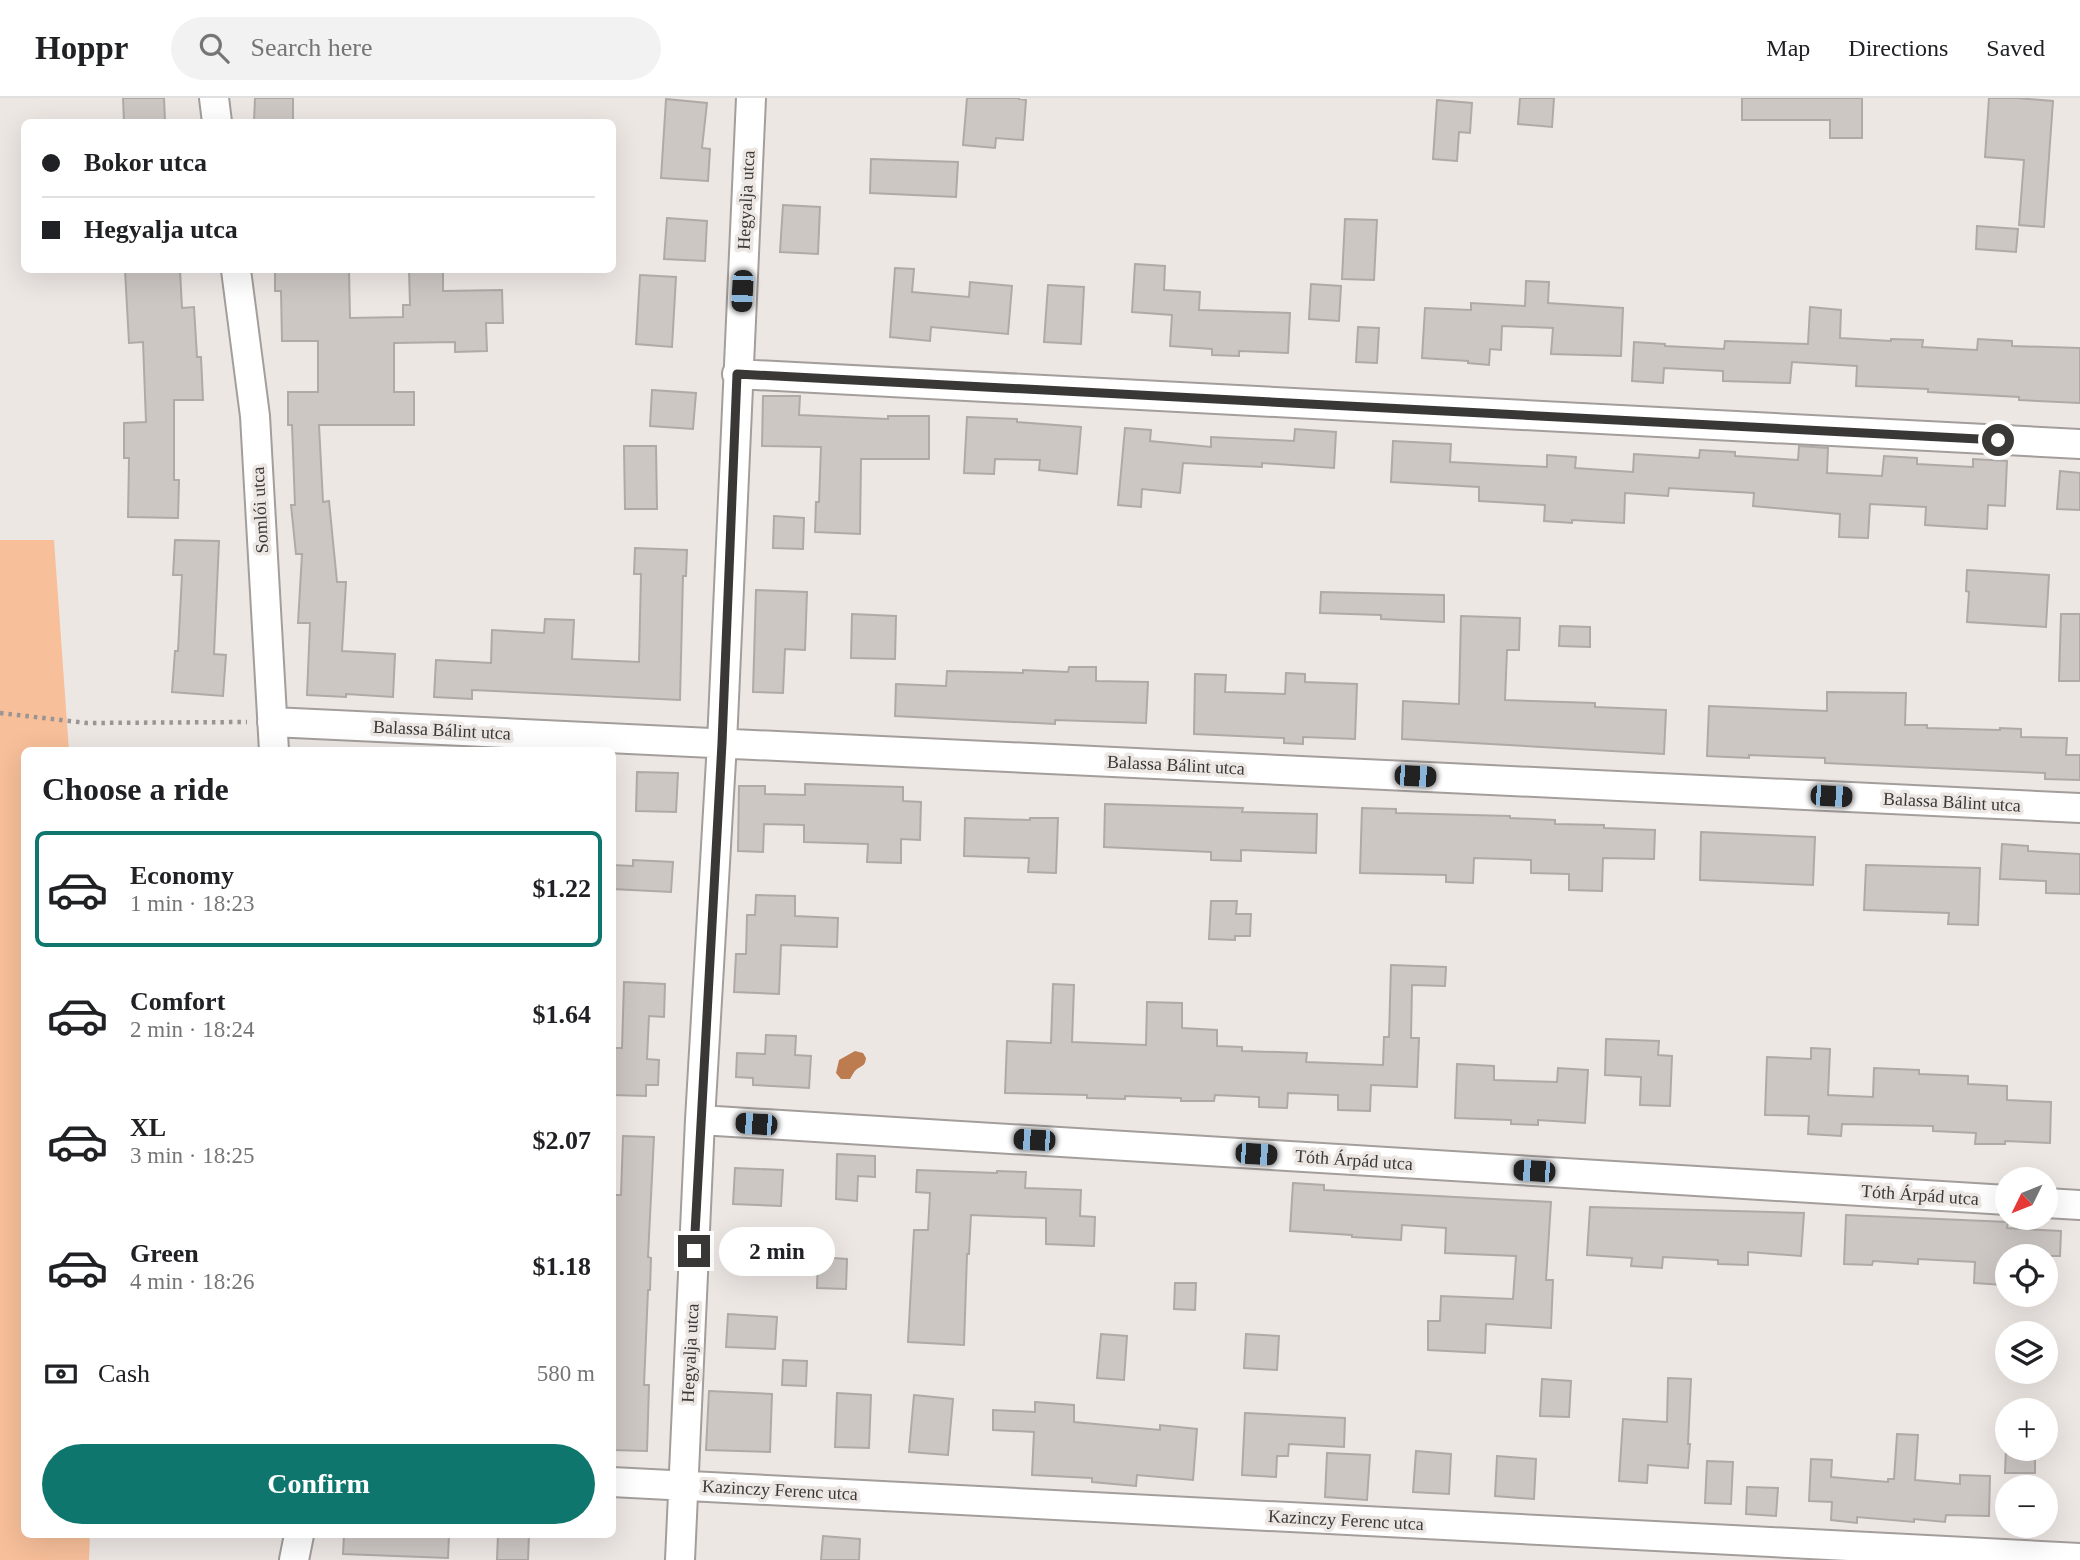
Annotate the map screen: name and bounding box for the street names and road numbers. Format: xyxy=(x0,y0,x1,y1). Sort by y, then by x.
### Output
street label: Hegyalja utca xyxy=(733,150,759,250)
street label: Somlói utca xyxy=(248,466,272,554)
street label: Balassa Bálint utca xyxy=(373,716,511,744)
street label: Balassa Bálint utca xyxy=(1107,751,1245,779)
street label: Balassa Bálint utca xyxy=(1883,788,2021,816)
street label: Tóth Árpád utca xyxy=(1294,1145,1414,1174)
street label: Tóth Árpád utca xyxy=(1860,1180,1980,1209)
street label: Hegyalja utca xyxy=(677,1303,703,1403)
street label: Kazinczy Ferenc utca xyxy=(702,1476,858,1504)
street label: Kazinczy Ferenc utca xyxy=(1268,1506,1424,1534)

